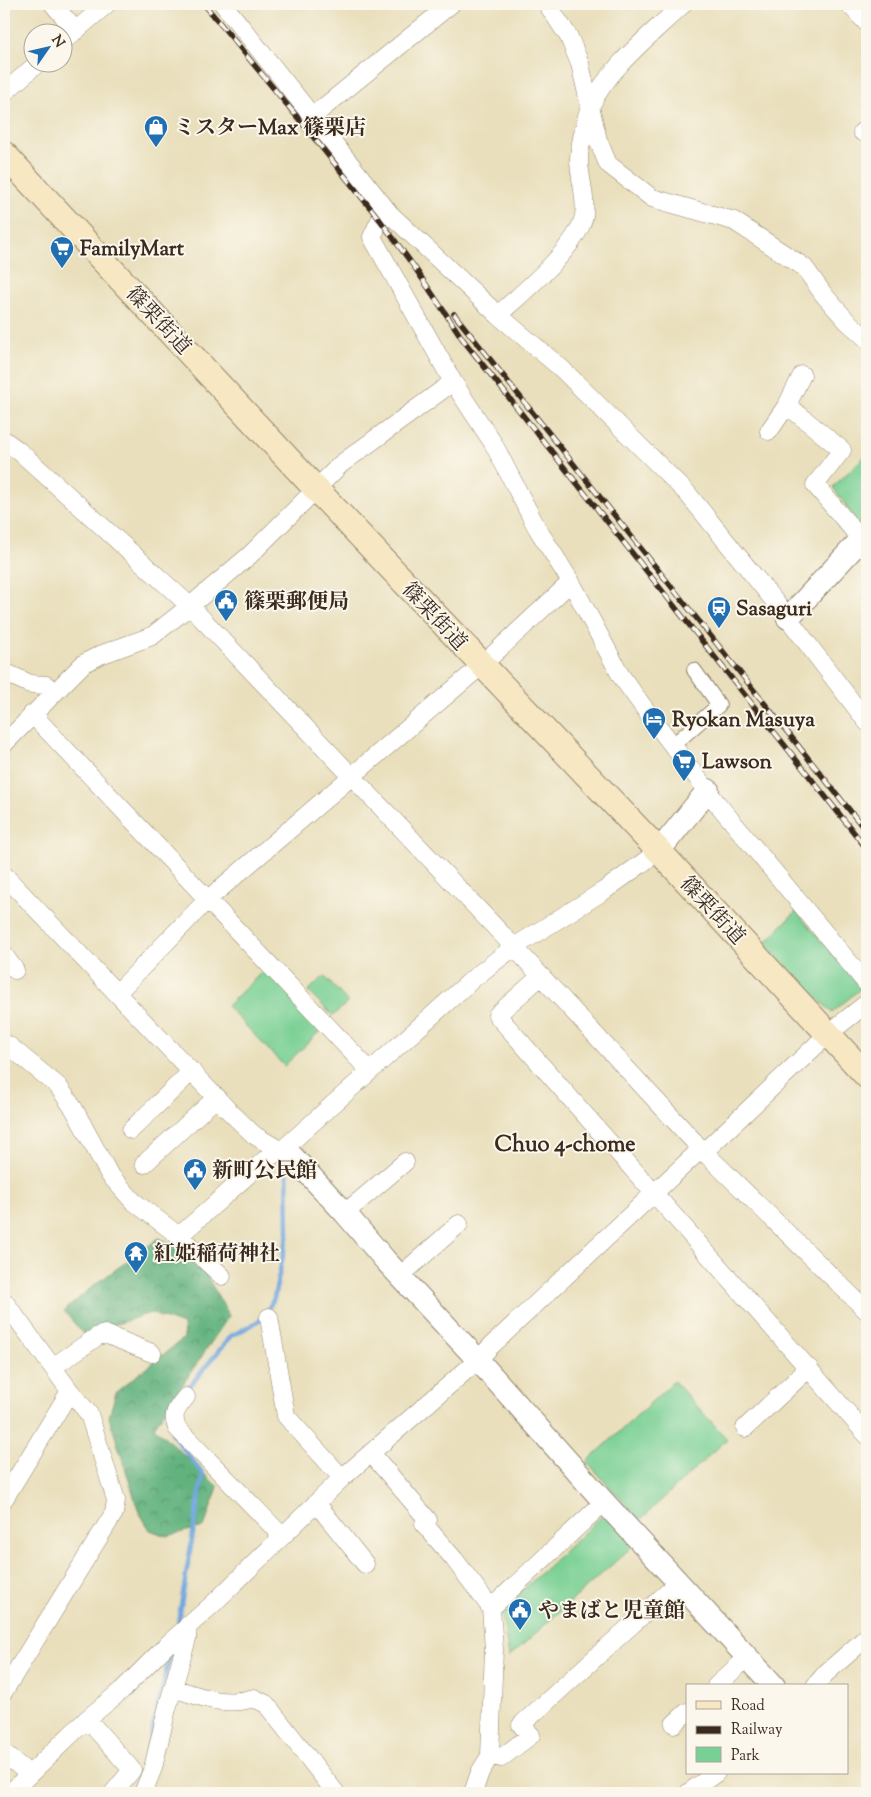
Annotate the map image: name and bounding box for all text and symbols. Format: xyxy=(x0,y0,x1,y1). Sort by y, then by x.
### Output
north arrow xyxy=(22,22,72,72)
text: N xyxy=(46,32,69,52)
shop icon: ミスターMax 篠栗店 xyxy=(143,114,169,148)
place label: ミスターMax 篠栗店 xyxy=(174,114,366,144)
supermarket icon: FamilyMart xyxy=(49,235,75,269)
place label: FamilyMart xyxy=(80,235,185,265)
street label: 篠栗街道 xyxy=(118,280,197,362)
street label: 篠栗街道 xyxy=(394,576,473,658)
public building icon: 篠栗郵便局 xyxy=(213,588,239,622)
place label: 篠栗郵便局 xyxy=(244,588,349,618)
station icon: Sasaguri xyxy=(706,595,732,629)
place label: Sasaguri xyxy=(736,595,812,625)
hotel icon: Ryokan Masuya xyxy=(641,706,667,740)
place label: Ryokan Masuya xyxy=(672,706,815,736)
supermarket icon: Lawson xyxy=(671,748,697,782)
place label: Lawson xyxy=(702,748,772,778)
street label: 篠栗街道 xyxy=(672,870,751,952)
district label: Chuo 4-chome xyxy=(495,1130,636,1162)
public building icon: 新町公民館 xyxy=(182,1157,208,1191)
place label: 新町公民館 xyxy=(212,1157,317,1187)
temple icon: 紅姫稲荷神社 xyxy=(123,1240,149,1274)
place label: 紅姫稲荷神社 xyxy=(154,1240,280,1270)
public building icon: やまばと児童館 xyxy=(507,1597,533,1631)
place label: やまばと児童館 xyxy=(538,1597,685,1627)
legend xyxy=(686,1684,848,1774)
text: Road xyxy=(731,1696,765,1717)
text: Railway xyxy=(731,1720,783,1741)
text: Park xyxy=(731,1746,760,1767)

